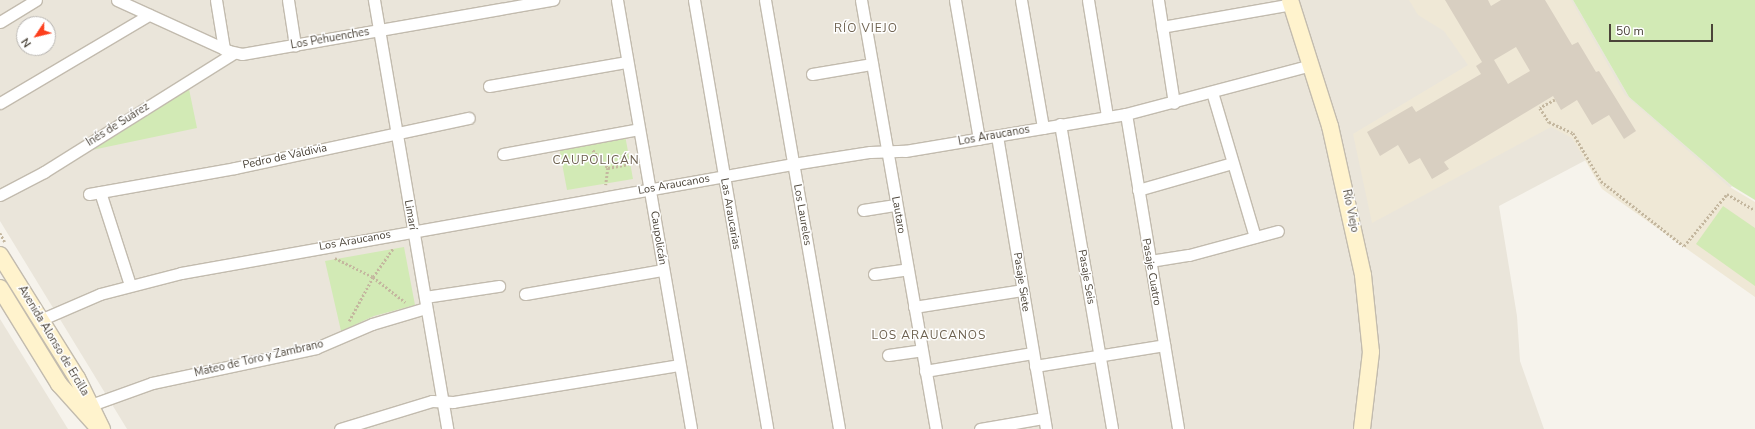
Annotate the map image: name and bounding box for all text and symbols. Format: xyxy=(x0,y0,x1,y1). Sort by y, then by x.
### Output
north arrow xyxy=(16,16,56,56)
scale bar xyxy=(1611,16,1715,42)
district label: RÍO VIEJO xyxy=(834,22,898,36)
text: 50 m xyxy=(1616,23,1644,39)
street label: Los Pehuenches xyxy=(290,26,370,52)
text: N xyxy=(18,35,35,50)
street label: Inés de Suárez xyxy=(84,100,152,150)
street label: Los Araucanos xyxy=(957,123,1031,149)
street label: Pedro de Valdivia xyxy=(242,142,328,172)
district label: CAUPOLICÁN xyxy=(552,154,640,168)
street label: Los Araucanos xyxy=(637,172,711,198)
street label: Las Araucarias xyxy=(717,177,743,251)
street label: Los Laureles xyxy=(790,183,814,247)
street label: Río Viejo xyxy=(1339,188,1361,234)
street label: Lautaro xyxy=(888,195,908,235)
street label: Limarí xyxy=(401,199,419,231)
street label: Caupolicán xyxy=(647,210,669,266)
street label: Los Araucanos xyxy=(318,228,392,254)
street label: Pasaje Cuatro xyxy=(1139,237,1163,307)
street label: Pasaje Seis xyxy=(1075,249,1097,305)
street label: Pasaje Siete xyxy=(1010,251,1032,313)
street label: Avenida Alonso de Ercilla xyxy=(15,284,91,398)
district label: LOS ARAUCANOS xyxy=(872,329,986,343)
street label: Mateo de Toro y Zambrano xyxy=(193,338,325,380)

